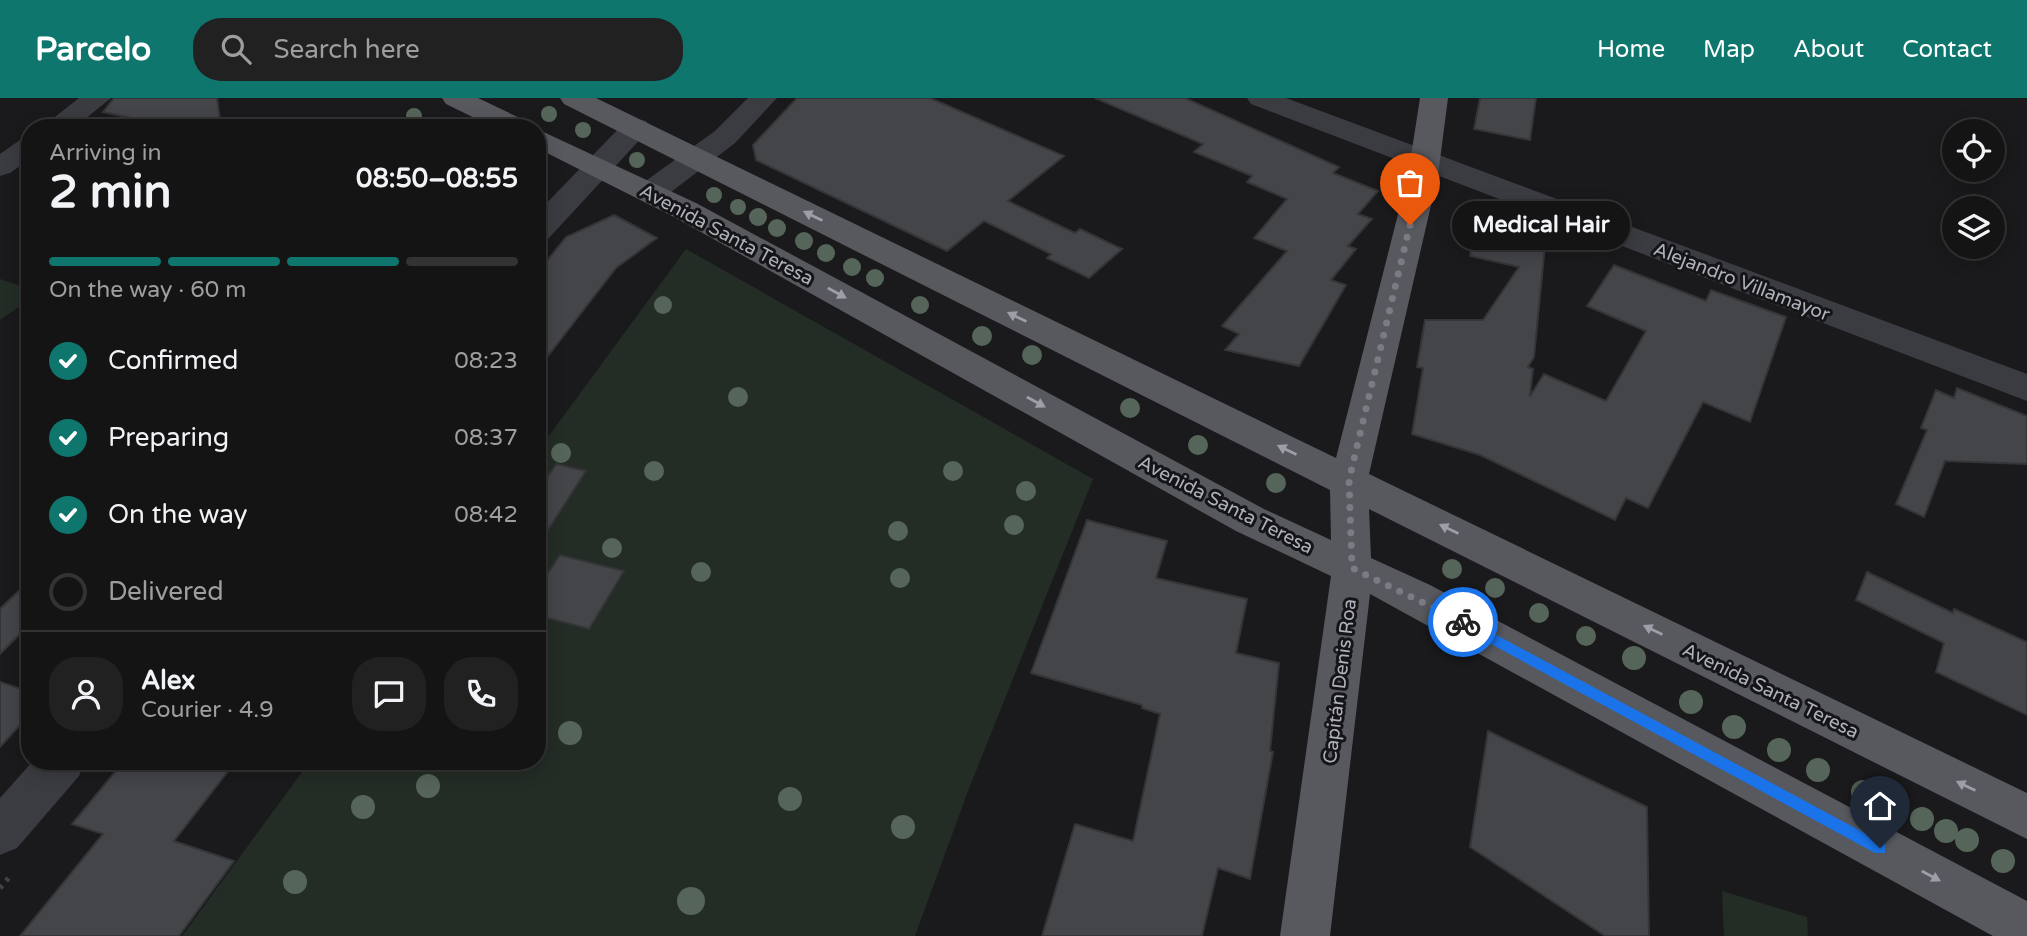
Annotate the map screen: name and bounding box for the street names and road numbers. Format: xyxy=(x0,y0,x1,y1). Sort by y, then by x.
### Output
street label: Avenida Santa Teresa xyxy=(636,180,817,290)
street label: Alejandro Villamayor xyxy=(1650,238,1833,326)
street label: Avenida Santa Teresa xyxy=(1134,451,1317,559)
street label: Capitán Denis Roa xyxy=(1319,597,1361,765)
street label: Avenida Santa Teresa xyxy=(1679,639,1862,743)

